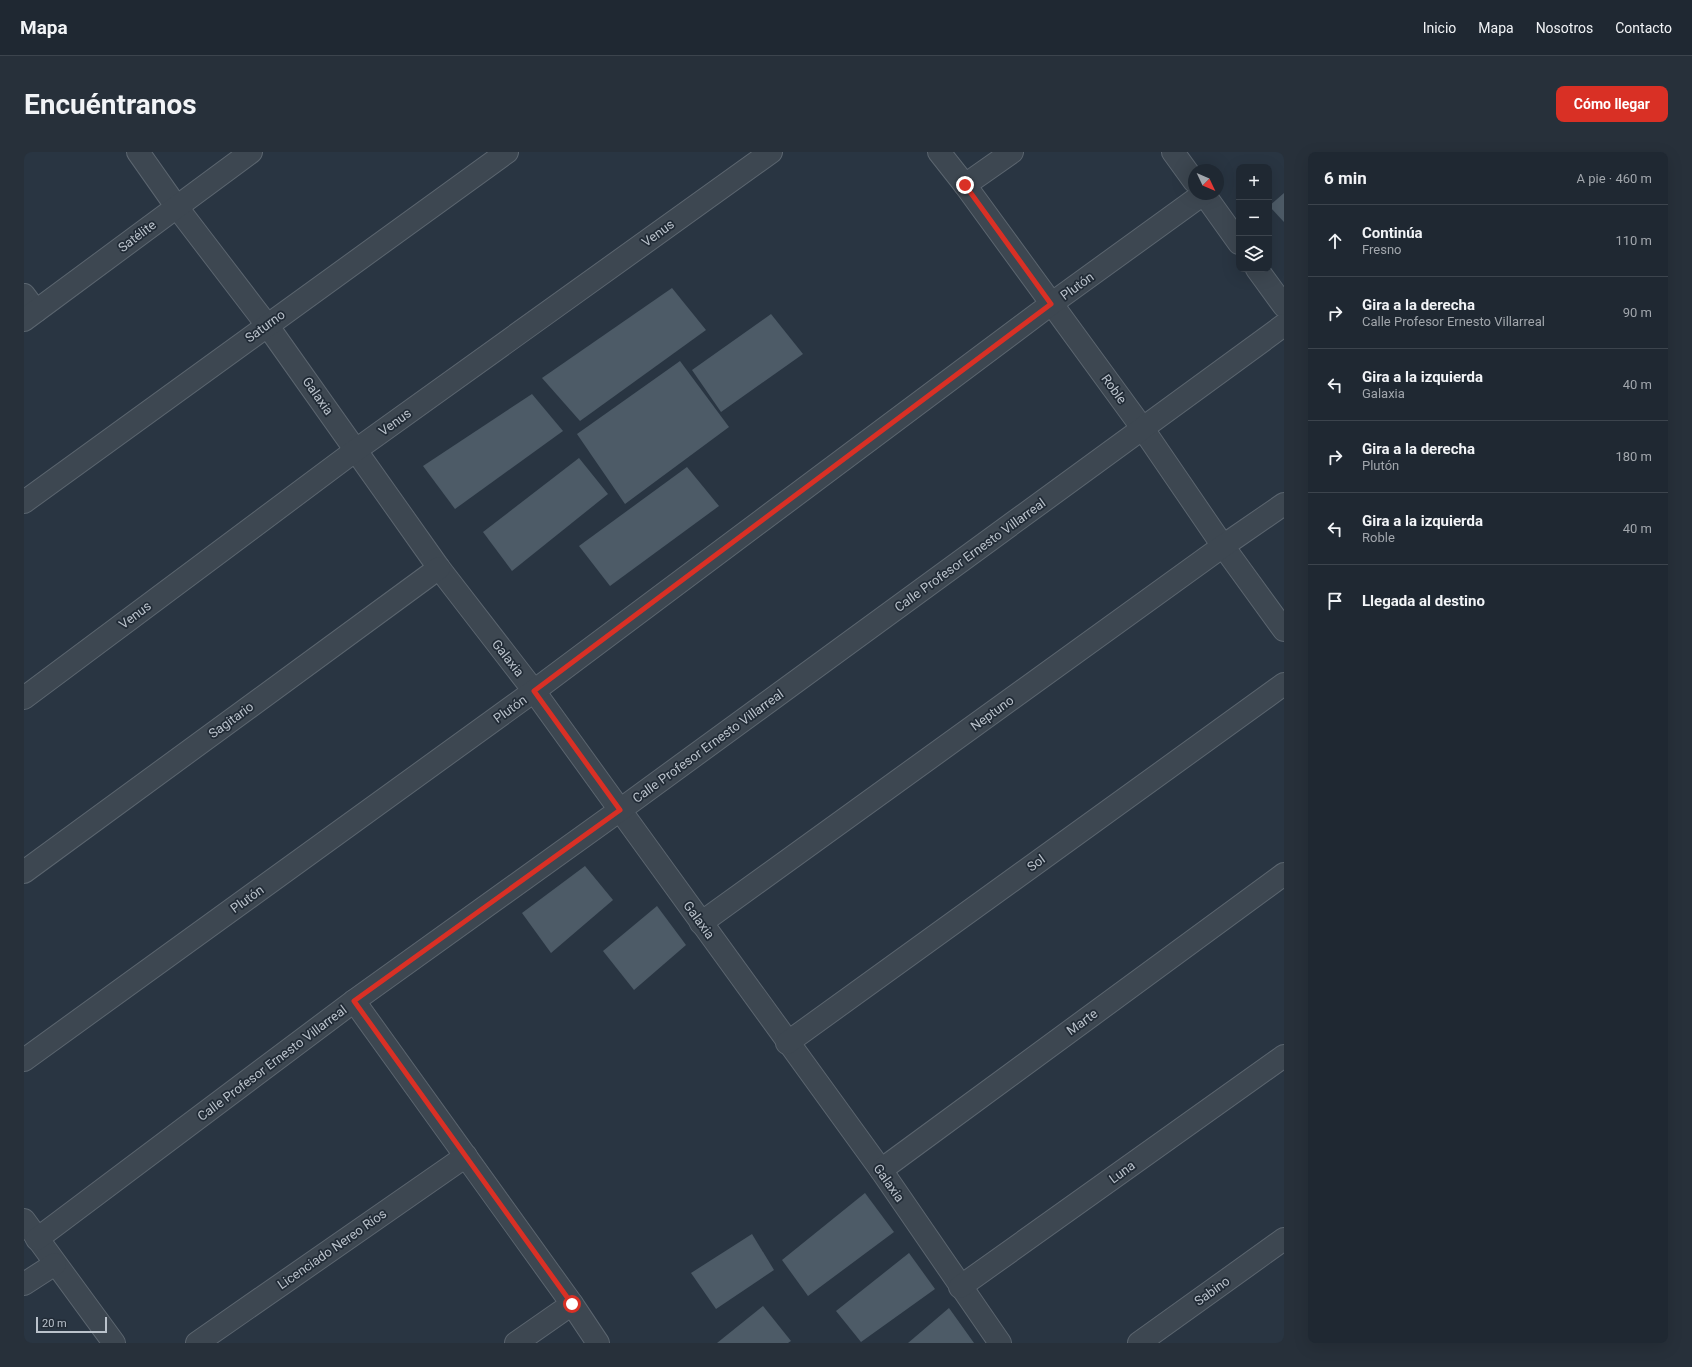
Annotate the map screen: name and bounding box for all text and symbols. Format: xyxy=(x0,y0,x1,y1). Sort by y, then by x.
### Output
text: Mapa xyxy=(20,16,68,39)
text: Inicio xyxy=(1423,20,1456,36)
text: Mapa xyxy=(1478,20,1514,36)
text: Nosotros xyxy=(1536,20,1593,36)
text: Contacto xyxy=(1615,20,1672,36)
button: Cómo llegar xyxy=(1556,86,1668,122)
text: Encuéntranos xyxy=(24,88,197,121)
north arrow xyxy=(1188,164,1224,200)
map controls xyxy=(1236,164,1272,272)
button: + xyxy=(1236,164,1272,200)
text: 6 min xyxy=(1324,168,1367,188)
text: A pie · 460 m xyxy=(1577,171,1652,186)
route end xyxy=(956,176,974,194)
button: − xyxy=(1236,200,1272,236)
street label: Venus xyxy=(639,216,677,250)
street label: Satélite xyxy=(115,217,159,255)
text: Continúa xyxy=(1362,224,1423,242)
icon: ahead xyxy=(1324,230,1346,252)
text: 110 m xyxy=(1615,233,1652,248)
button: layers xyxy=(1236,236,1272,272)
text: Fresno xyxy=(1362,242,1402,257)
street label: Plutón xyxy=(1058,269,1096,303)
text: Gira a la derecha xyxy=(1362,296,1475,314)
icon: right xyxy=(1324,302,1346,324)
text: 90 m xyxy=(1623,305,1652,320)
street label: Saturno xyxy=(242,307,288,345)
text: Calle Profesor Ernesto Villarreal xyxy=(1362,314,1545,329)
text: Gira a la izquierda xyxy=(1362,368,1483,386)
street label: Roble xyxy=(1098,371,1130,407)
street label: Galaxia xyxy=(300,374,336,418)
icon: left xyxy=(1324,374,1346,396)
text: 40 m xyxy=(1623,377,1652,392)
text: Galaxia xyxy=(1362,386,1405,401)
street label: Venus xyxy=(376,405,414,439)
text: Gira a la derecha xyxy=(1362,440,1475,458)
icon: right xyxy=(1324,446,1346,468)
text: 180 m xyxy=(1615,449,1652,464)
text: Plutón xyxy=(1362,458,1399,473)
street label: Calle Profesor Ernesto Villarreal xyxy=(892,495,1048,615)
text: Gira a la izquierda xyxy=(1362,512,1483,530)
icon: left xyxy=(1324,518,1346,540)
text: 40 m xyxy=(1623,521,1652,536)
text: Roble xyxy=(1362,530,1395,545)
icon: arrive xyxy=(1324,590,1346,612)
text: Llegada al destino xyxy=(1362,592,1485,610)
street label: Venus xyxy=(116,598,154,632)
street label: Galaxia xyxy=(489,637,527,679)
street label: Calle Profesor Ernesto Villarreal xyxy=(630,686,786,806)
street label: Plutón xyxy=(491,692,529,726)
street label: Neptuno xyxy=(968,692,1016,734)
street label: Sagitario xyxy=(206,699,256,741)
street label: Sol xyxy=(1024,852,1048,874)
street label: Plutón xyxy=(228,882,266,916)
street label: Galaxia xyxy=(680,898,718,942)
street label: Calle Profesor Ernesto Villarreal xyxy=(194,1002,350,1124)
street label: Marte xyxy=(1064,1006,1100,1038)
street label: Luna xyxy=(1106,1158,1138,1186)
street label: Galaxia xyxy=(871,1161,907,1205)
street label: Licenciado Nereo Ríos xyxy=(275,1206,390,1292)
street label: Sabino xyxy=(1191,1273,1233,1309)
route start xyxy=(563,1295,581,1313)
scale bar xyxy=(36,1315,107,1334)
text: 20 m xyxy=(42,1317,67,1330)

